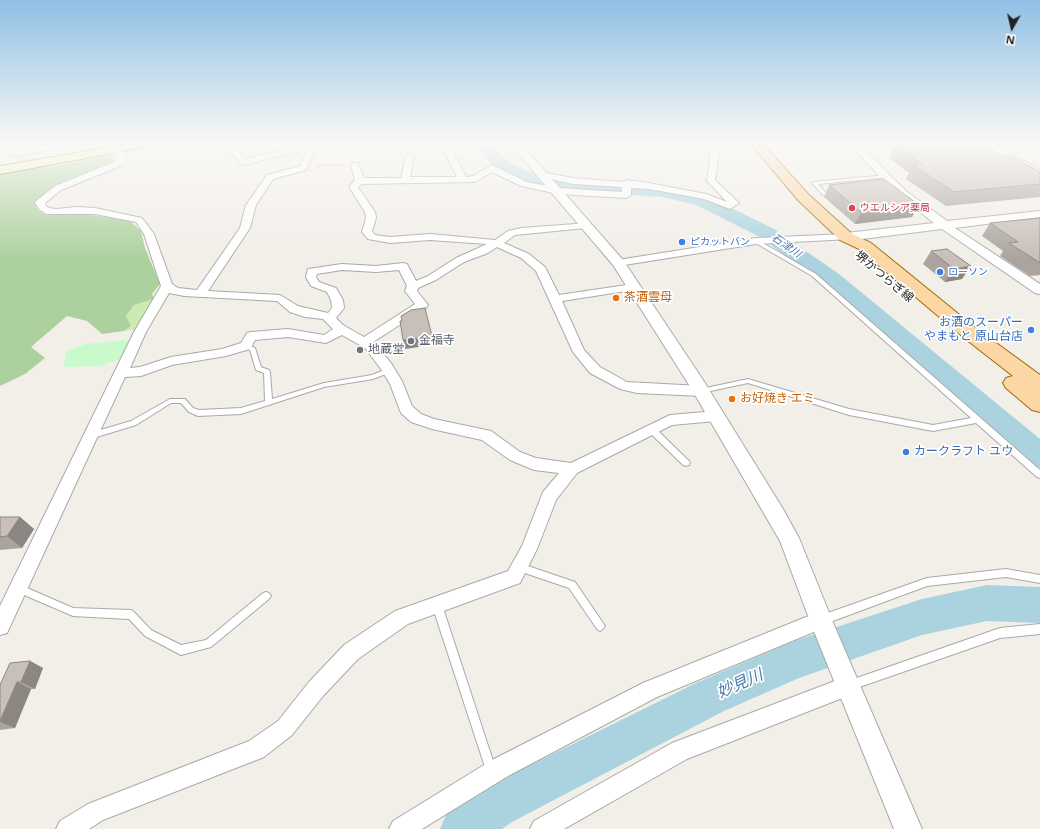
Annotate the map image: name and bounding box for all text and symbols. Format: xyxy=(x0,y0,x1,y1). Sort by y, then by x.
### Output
north arrow xyxy=(992,8,1032,48)
text: N xyxy=(1005,32,1016,48)
place label: ウエルシア薬局 xyxy=(860,202,930,214)
marker: ウエルシア薬局 xyxy=(847,203,857,213)
water label: 石津川 xyxy=(769,231,803,261)
place label: ピカットバン xyxy=(690,236,750,248)
marker: ピカットバン xyxy=(677,237,687,247)
street label: 堺かつらぎ線 xyxy=(852,248,916,306)
place label: ローソン xyxy=(948,266,988,278)
marker: ローソン xyxy=(935,267,945,277)
place label: 茶酒雲母 xyxy=(624,291,672,305)
marker: 茶酒雲母 xyxy=(611,293,621,303)
place label: お酒のスーパー やまもと 原山台店 xyxy=(924,316,1023,344)
marker: お酒のスーパー やまもと 原山台店 xyxy=(1026,325,1036,335)
place label: 金福寺 xyxy=(419,334,455,348)
marker: 金福寺 xyxy=(406,336,416,346)
place label: 地蔵堂 xyxy=(368,343,404,357)
marker: 地蔵堂 xyxy=(355,345,365,355)
place label: お好焼き エミ xyxy=(740,392,815,406)
marker: お好焼き エミ xyxy=(727,394,737,404)
place label: カークラフト ユウ xyxy=(914,445,1013,459)
marker: カークラフト ユウ xyxy=(901,447,911,457)
water label: 妙見川 xyxy=(714,665,766,703)

